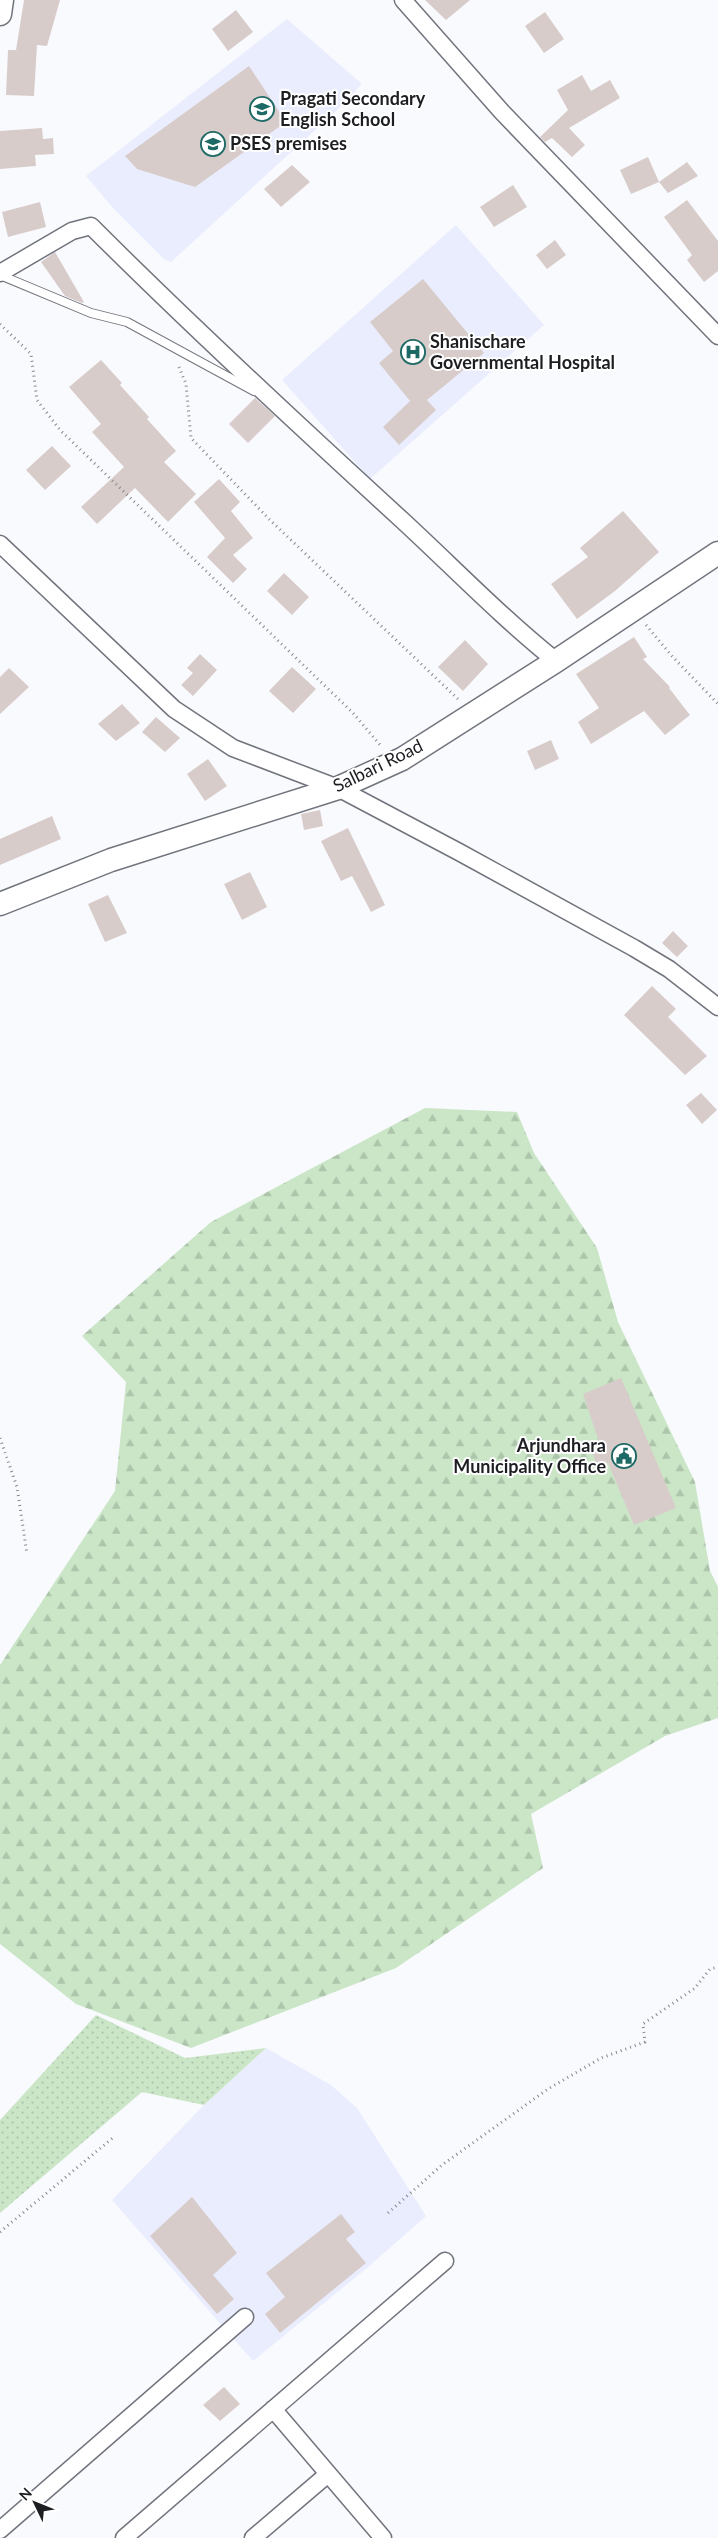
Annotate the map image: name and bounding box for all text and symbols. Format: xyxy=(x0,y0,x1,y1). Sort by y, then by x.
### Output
place label: Pragati Secondary English School xyxy=(280,87,426,130)
school or university icon: Pragati Secondary English School xyxy=(249,96,275,122)
school or university icon: PSES premises xyxy=(200,131,226,157)
place label: PSES premises xyxy=(230,132,347,154)
place label: Shanischare Governmental Hospital xyxy=(430,330,615,373)
hospital icon: Shanischare Governmental Hospital xyxy=(400,339,426,365)
street label: Salbari Road xyxy=(329,734,426,796)
place label: Arjundhara Municipality Office xyxy=(453,1434,606,1477)
public building icon: Arjundhara Municipality Office xyxy=(611,1443,637,1469)
north arrow xyxy=(10,2478,60,2528)
text: N xyxy=(15,2484,35,2504)

